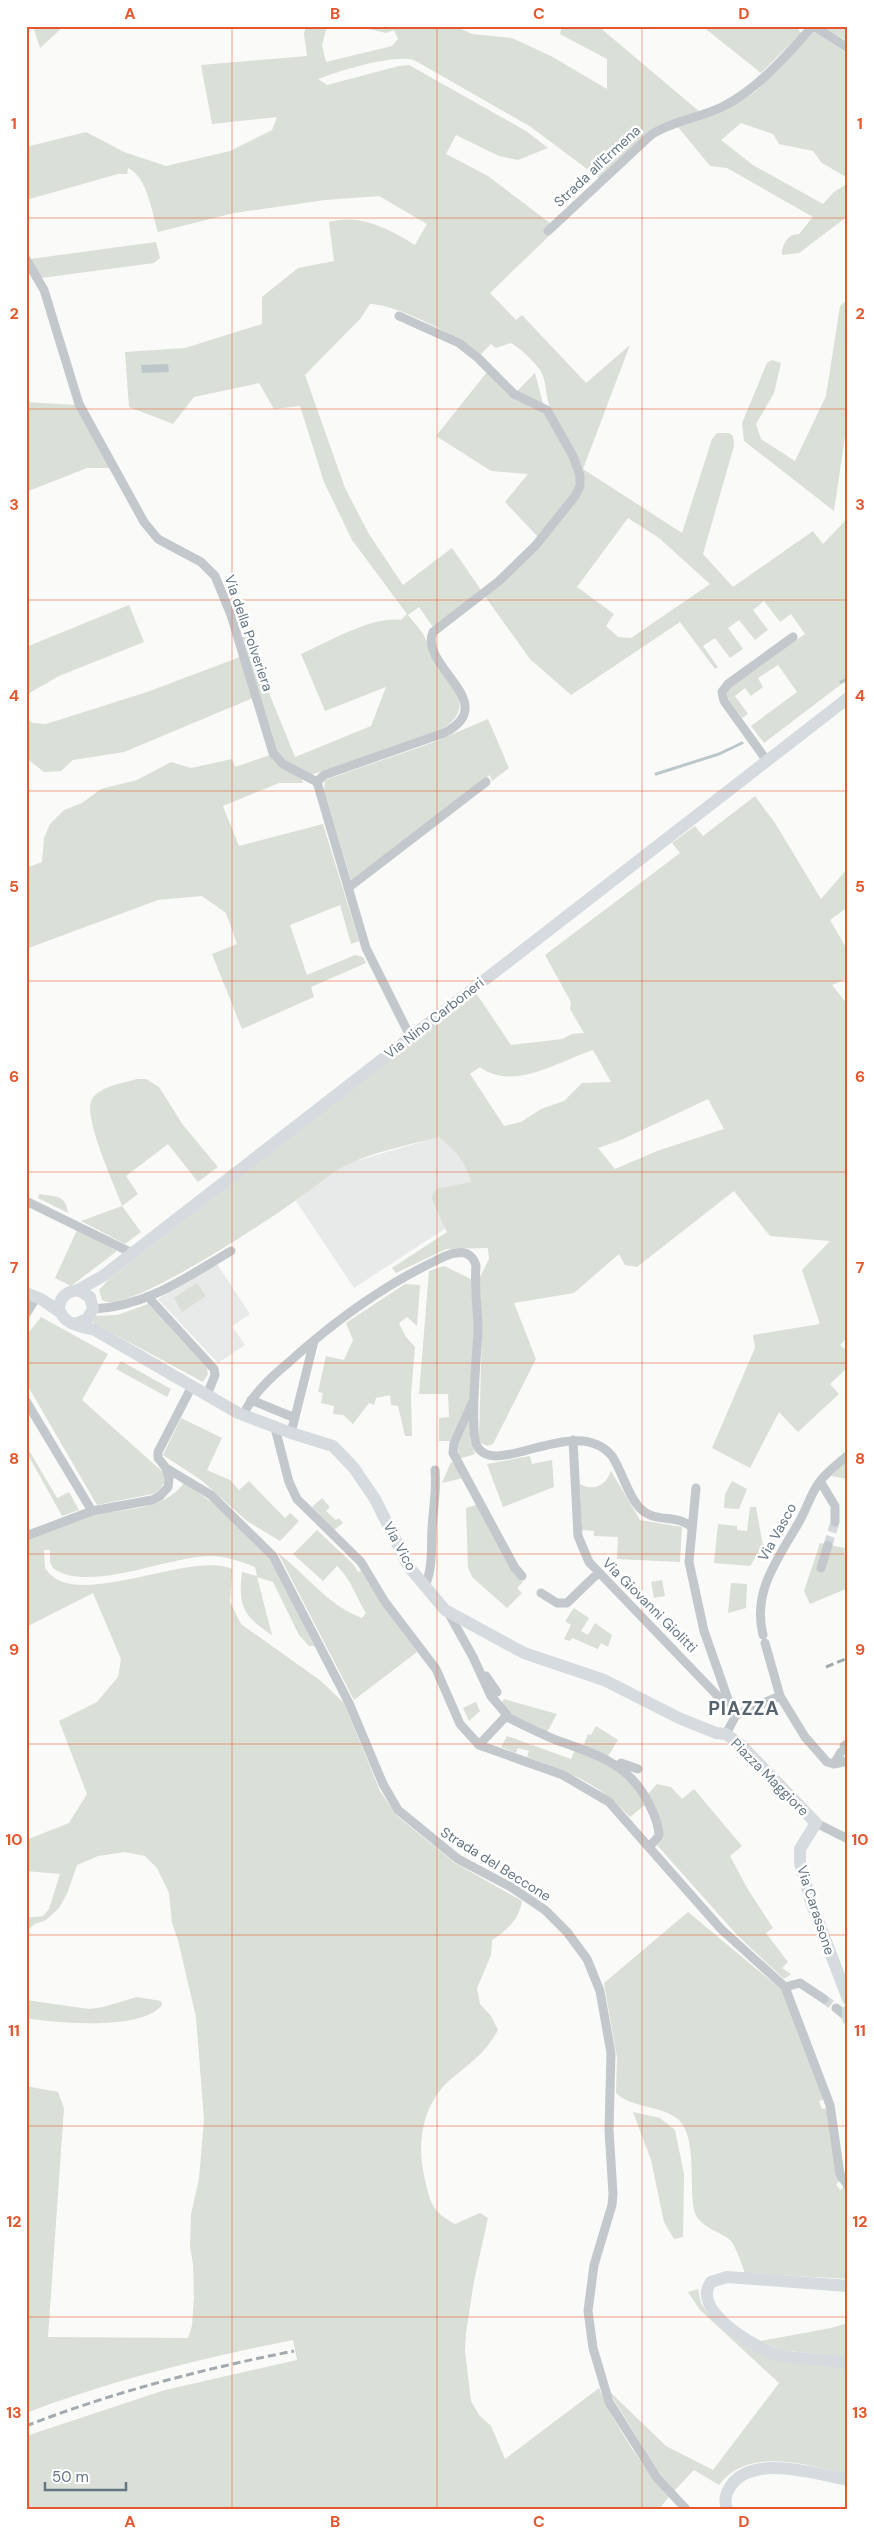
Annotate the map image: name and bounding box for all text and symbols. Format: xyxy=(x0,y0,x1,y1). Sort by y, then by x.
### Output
text: A xyxy=(124,3,136,24)
text: B xyxy=(330,3,340,24)
text: C xyxy=(533,3,545,24)
text: D xyxy=(738,3,750,24)
text: 1 xyxy=(11,113,17,134)
text: 1 xyxy=(857,113,863,134)
street label: Strada all'Ermena xyxy=(550,121,644,211)
text: 2 xyxy=(9,303,19,324)
text: 2 xyxy=(855,303,865,324)
text: 3 xyxy=(9,494,19,515)
text: 3 xyxy=(855,494,865,515)
street label: Via della Polveriera xyxy=(221,572,277,694)
text: 4 xyxy=(9,685,19,706)
text: 4 xyxy=(855,685,865,706)
text: 5 xyxy=(9,876,19,897)
text: 5 xyxy=(855,876,865,897)
street label: Via Nino Carboneri xyxy=(381,973,487,1063)
text: 6 xyxy=(9,1066,19,1087)
text: 6 xyxy=(855,1066,865,1087)
text: 7 xyxy=(10,1257,19,1278)
text: 7 xyxy=(856,1257,865,1278)
text: 8 xyxy=(9,1448,19,1469)
text: 8 xyxy=(855,1448,865,1469)
street label: Via Vasco xyxy=(754,1500,800,1564)
street label: Via Vico xyxy=(380,1518,420,1574)
street label: Via Giovanni Giolitti xyxy=(599,1554,701,1656)
text: 9 xyxy=(9,1639,19,1660)
text: 9 xyxy=(855,1639,865,1660)
district label: PIAZZA xyxy=(708,1696,780,1721)
street label: Piazza Maggiore xyxy=(727,1734,813,1820)
street label: Strada del Beccone xyxy=(437,1823,555,1905)
text: 10 xyxy=(5,1829,23,1850)
text: 10 xyxy=(851,1829,869,1850)
street label: Via Carassone xyxy=(793,1863,839,1957)
text: 11 xyxy=(8,2020,20,2041)
text: 11 xyxy=(854,2020,866,2041)
text: 12 xyxy=(6,2211,22,2232)
text: 12 xyxy=(852,2211,868,2232)
text: 13 xyxy=(6,2402,22,2423)
text: 13 xyxy=(852,2402,868,2423)
scale bar xyxy=(45,2460,126,2492)
text: 50 m xyxy=(52,2467,89,2487)
text: A xyxy=(124,2511,136,2532)
text: B xyxy=(330,2511,340,2532)
text: C xyxy=(533,2511,545,2532)
text: D xyxy=(738,2511,750,2532)

